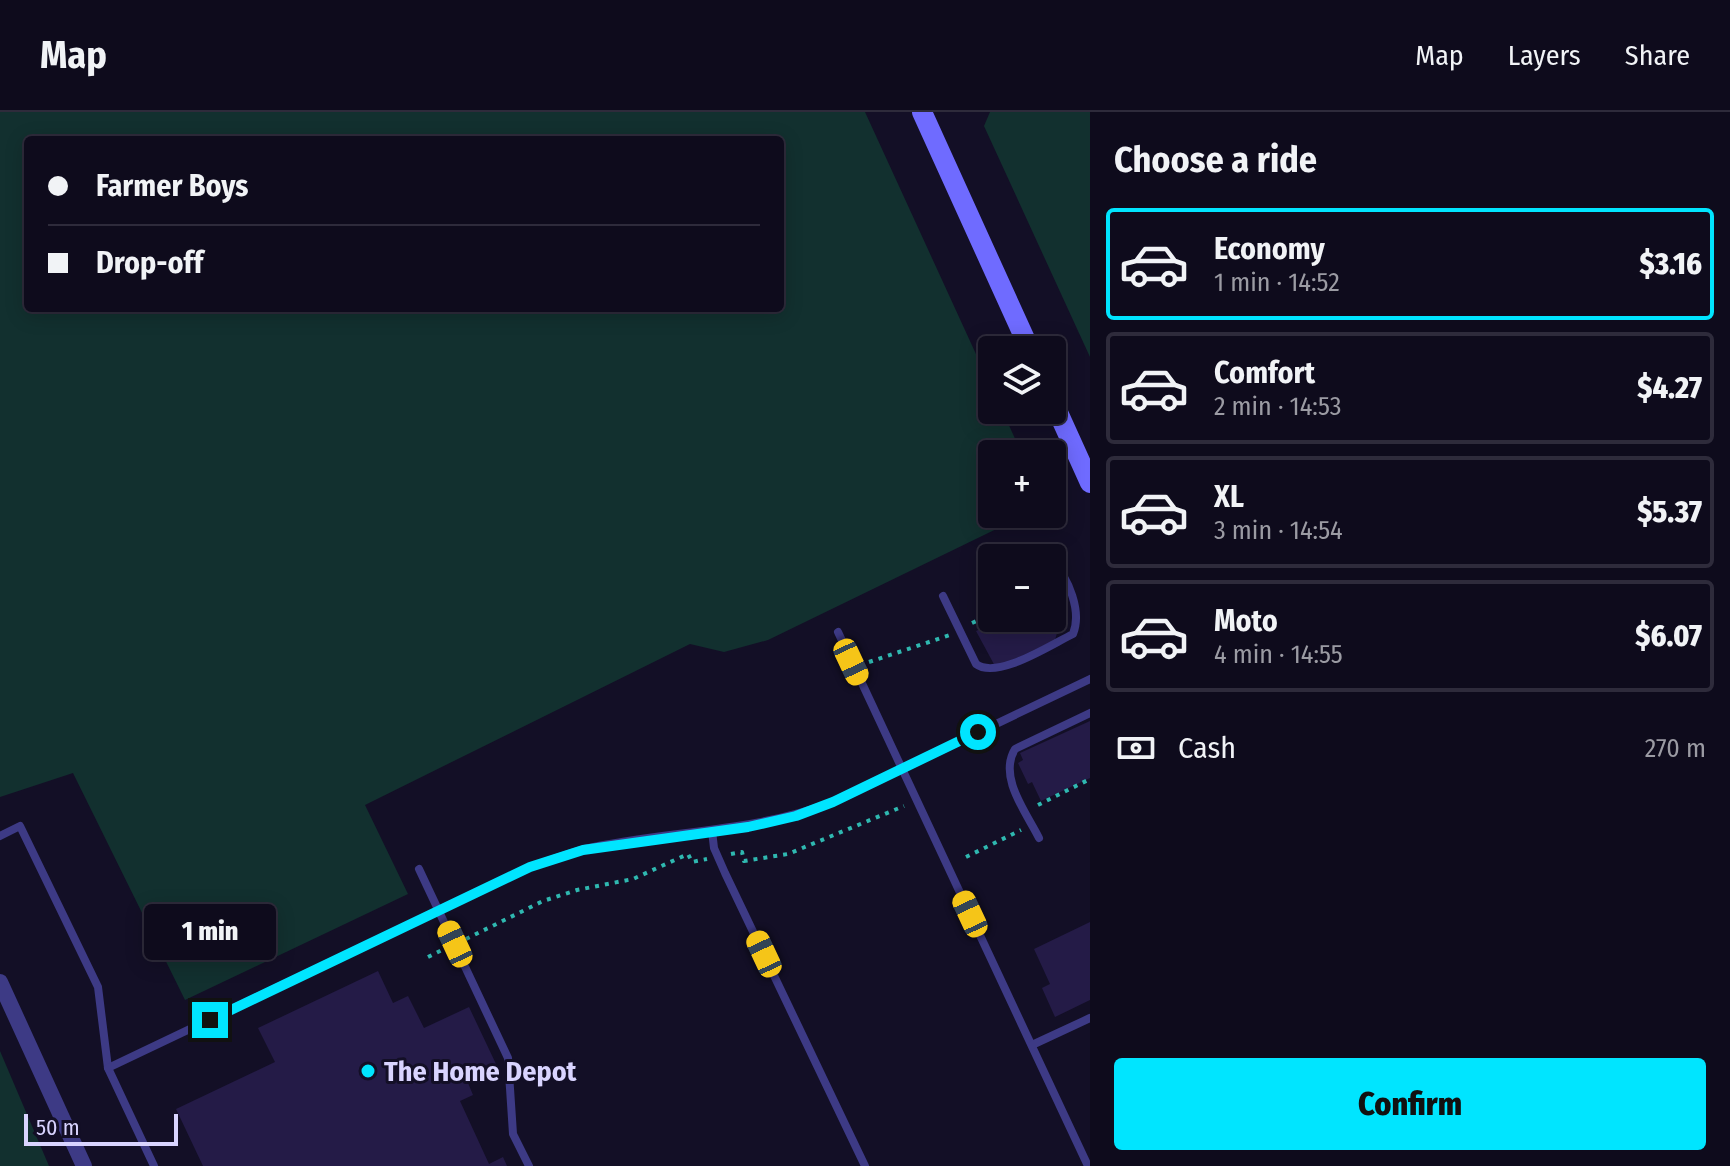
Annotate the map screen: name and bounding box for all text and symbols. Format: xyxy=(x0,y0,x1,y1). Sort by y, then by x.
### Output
text: Map xyxy=(40,32,107,78)
text: Map xyxy=(1415,39,1464,72)
text: Layers xyxy=(1508,39,1581,72)
text: Share xyxy=(1625,39,1690,72)
text: Choose a ride xyxy=(1114,138,1317,182)
text: Farmer Boys xyxy=(96,168,248,204)
icon: car xyxy=(1118,228,1190,300)
text: Economy xyxy=(1214,231,1325,267)
text: Drop-off xyxy=(96,245,203,281)
text: $3.16 xyxy=(1640,246,1702,282)
text: 1 min · 14:52 xyxy=(1214,267,1340,298)
map controls xyxy=(978,336,1066,632)
button: layers xyxy=(978,336,1066,424)
icon: car xyxy=(1118,352,1190,424)
text: Comfort xyxy=(1214,355,1315,391)
text: $4.27 xyxy=(1637,370,1702,406)
text: 2 min · 14:53 xyxy=(1214,391,1341,422)
button: + xyxy=(978,440,1066,528)
icon: car xyxy=(1118,476,1190,548)
text: XL xyxy=(1214,479,1244,515)
text: $5.37 xyxy=(1637,494,1702,530)
text: 3 min · 14:54 xyxy=(1214,515,1343,546)
button: − xyxy=(978,544,1066,632)
icon: car xyxy=(1118,600,1190,672)
text: Moto xyxy=(1214,603,1278,639)
text: $6.07 xyxy=(1635,618,1702,654)
car xyxy=(830,635,872,689)
text: 4 min · 14:55 xyxy=(1214,639,1343,670)
route start xyxy=(960,714,996,750)
icon: cash xyxy=(1114,726,1158,770)
text: Cash xyxy=(1178,730,1236,766)
text: 270 m xyxy=(1645,733,1706,764)
car xyxy=(949,887,991,941)
callout: 1 min xyxy=(144,904,276,960)
text: 1 min xyxy=(182,916,238,947)
car xyxy=(434,917,476,971)
car xyxy=(743,927,785,981)
route end xyxy=(192,1002,228,1038)
place label: The Home Depot xyxy=(384,1055,578,1088)
button: Confirm xyxy=(1114,1058,1706,1150)
marker: The Home Depot xyxy=(359,1062,377,1080)
scale bar xyxy=(24,1110,178,1146)
text: 50 m xyxy=(36,1114,80,1141)

